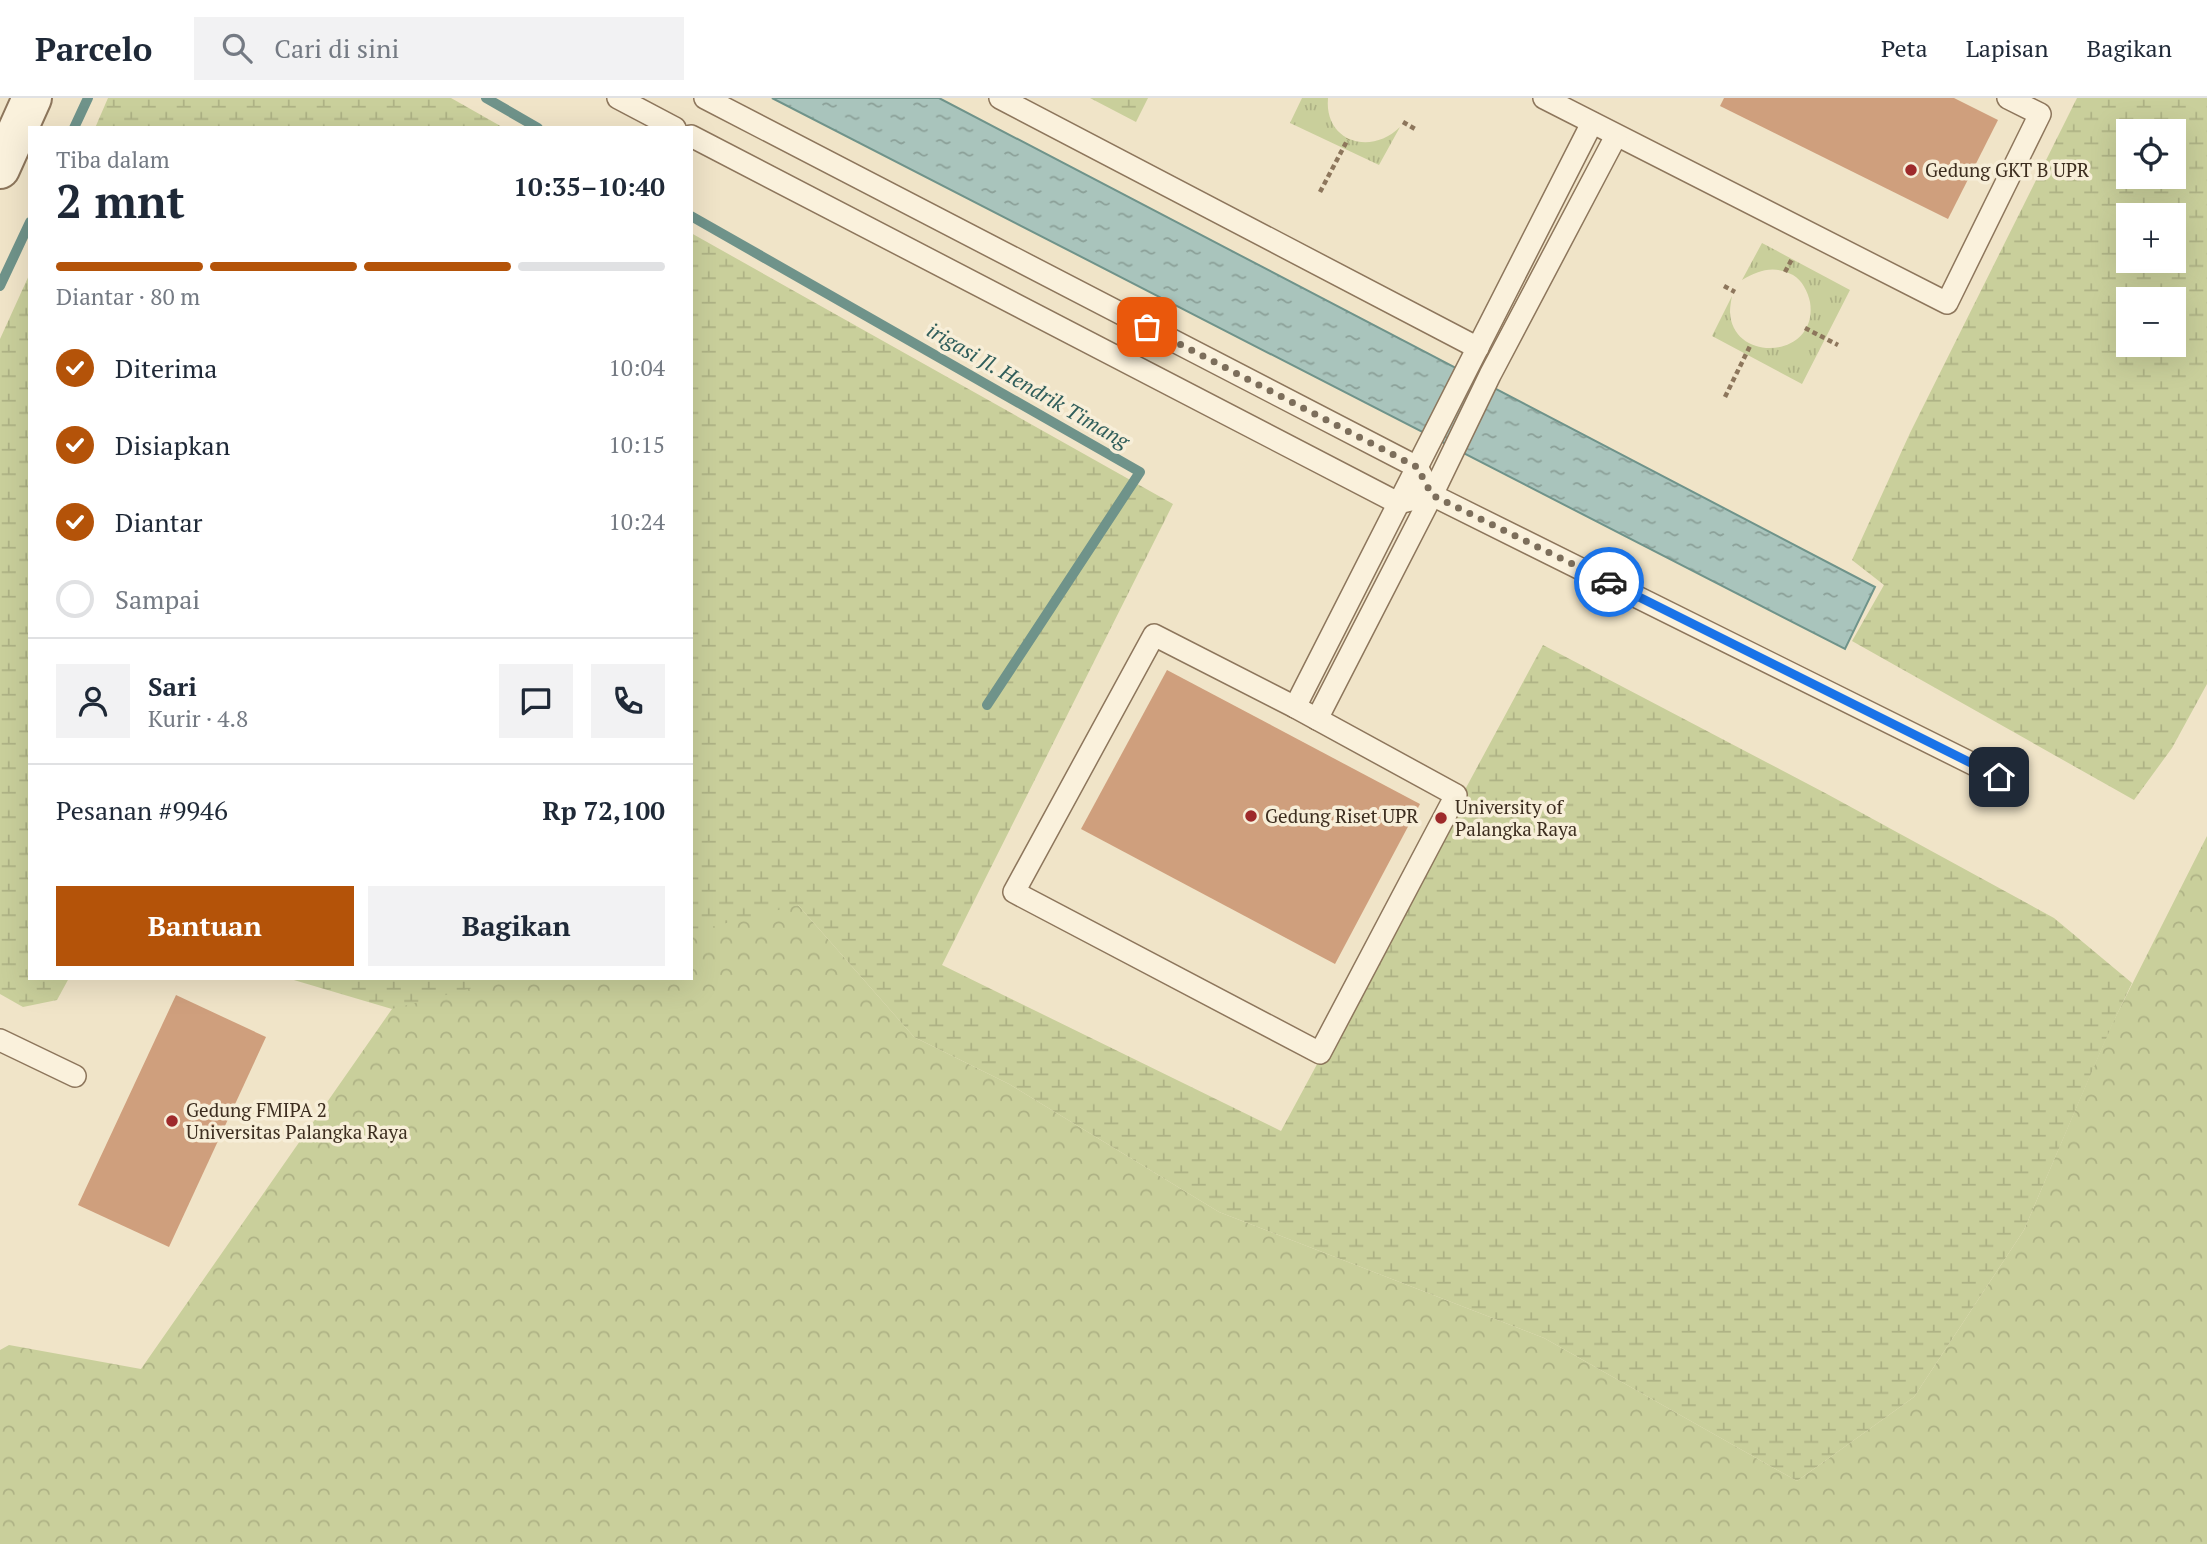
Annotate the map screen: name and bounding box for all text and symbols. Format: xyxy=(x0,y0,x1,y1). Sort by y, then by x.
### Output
search box xyxy=(194,17,684,80)
text: Parcelo xyxy=(35,27,152,70)
icon: search xyxy=(218,29,256,67)
text: Cari di sini xyxy=(274,31,399,65)
text: Peta xyxy=(1881,32,1928,64)
text: Lapisan xyxy=(1966,32,2049,64)
text: Bagikan xyxy=(2087,32,2172,64)
map controls xyxy=(2116,119,2186,357)
button: locate xyxy=(2116,119,2186,189)
text: Tiba dalam xyxy=(56,144,170,175)
place label: Gedung GKT B UPR xyxy=(1925,157,2089,182)
marker: Gedung GKT B UPR xyxy=(1903,162,1919,178)
text: 10:35–10:40 xyxy=(513,169,665,203)
text: 2 mnt xyxy=(56,170,185,231)
button: + xyxy=(2116,203,2186,273)
text: Diantar · 80 m xyxy=(56,281,200,312)
button: − xyxy=(2116,287,2186,357)
pin xyxy=(1117,297,1177,357)
icon: bag xyxy=(1128,308,1166,346)
water label: irigasi Jl. Hendrik Timang xyxy=(922,316,1136,455)
icon: check xyxy=(56,349,94,387)
text: Diterima xyxy=(115,351,217,385)
text: 10:04 xyxy=(608,352,665,383)
icon: check xyxy=(56,426,94,464)
text: Disiapkan xyxy=(115,428,230,462)
text: 10:15 xyxy=(608,429,665,460)
icon: check xyxy=(56,503,94,541)
text: Diantar xyxy=(115,505,203,539)
text: 10:24 xyxy=(608,506,665,537)
courier xyxy=(1574,547,1644,617)
icon: car xyxy=(1590,563,1628,601)
text: Sampai xyxy=(115,582,200,616)
button: person xyxy=(56,664,130,738)
button: chat xyxy=(499,664,573,738)
button: phone xyxy=(591,664,665,738)
text: Sari xyxy=(148,669,197,703)
text: Kurir · 4.8 xyxy=(148,703,248,734)
pin xyxy=(1969,747,2029,807)
icon: home xyxy=(1980,758,2018,796)
text: Pesanan #9946 xyxy=(56,793,228,827)
text: Rp 72,100 xyxy=(543,793,665,827)
place label: University of Palangka Raya xyxy=(1455,794,1578,841)
place label: Gedung Riset UPR xyxy=(1265,803,1418,828)
marker: Gedung Riset UPR xyxy=(1243,808,1259,824)
marker: University of Palangka Raya xyxy=(1433,810,1449,826)
button: Bantuan xyxy=(56,886,354,966)
button: Bagikan xyxy=(368,886,665,966)
place label: Gedung FMIPA 2 Universitas Palangka Raya xyxy=(186,1097,408,1144)
marker: Gedung FMIPA 2 Universitas Palangka Raya xyxy=(164,1113,180,1129)

